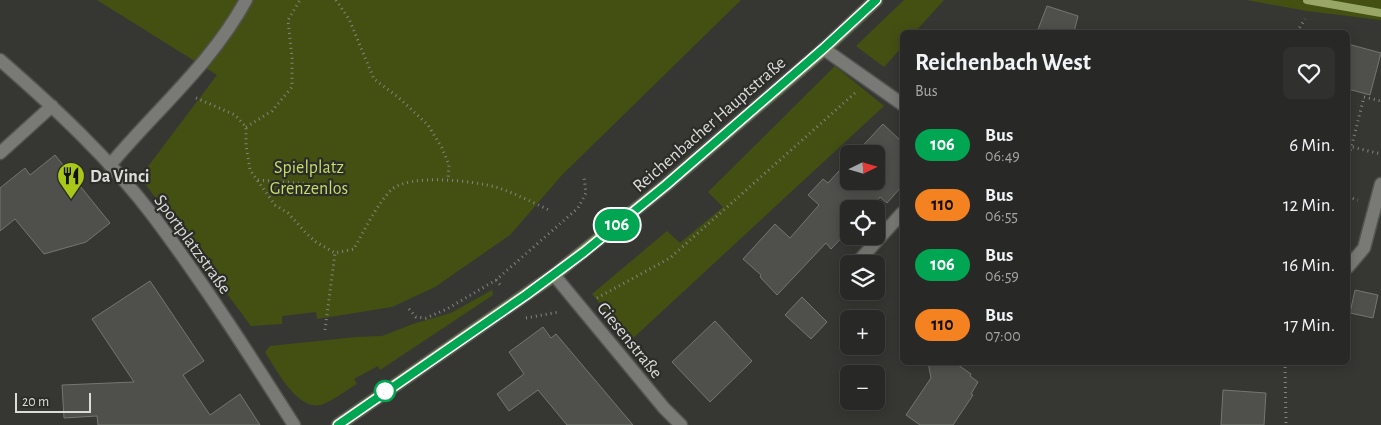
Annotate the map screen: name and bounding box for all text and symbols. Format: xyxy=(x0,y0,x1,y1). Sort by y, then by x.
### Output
button: heart xyxy=(1283,47,1335,99)
text: Reichenbach West xyxy=(915,51,1091,75)
street label: Reichenbacher Hauptstraße xyxy=(630,54,789,196)
text: Bus xyxy=(915,83,938,99)
text: Bus xyxy=(985,126,1013,145)
text: 106 xyxy=(930,136,955,154)
text: 6 Min. xyxy=(1289,136,1335,155)
north arrow xyxy=(840,145,885,190)
map controls xyxy=(840,145,885,410)
text: 06:49 xyxy=(985,148,1020,164)
park label: Spielplatz Grenzenlos xyxy=(270,159,348,198)
restaurant icon: Da Vinci xyxy=(56,161,86,200)
place label: Da Vinci xyxy=(90,168,150,186)
text: Bus xyxy=(985,186,1013,205)
street label: Sportplatzstraße xyxy=(150,192,234,297)
text: 110 xyxy=(931,196,954,214)
text: 12 Min. xyxy=(1283,196,1335,215)
button: locate xyxy=(840,200,885,245)
text: 06:55 xyxy=(985,208,1018,224)
line badge: 106 xyxy=(588,209,646,241)
text: 106 xyxy=(605,216,629,234)
text: Bus xyxy=(985,246,1013,265)
button: layers xyxy=(840,255,885,300)
text: 106 xyxy=(930,256,955,274)
text: 16 Min. xyxy=(1283,256,1335,275)
text: 06:59 xyxy=(985,268,1019,284)
street label: Giesenstraße xyxy=(593,299,665,382)
text: Bus xyxy=(985,306,1013,325)
button: + xyxy=(840,310,885,355)
text: 110 xyxy=(931,316,954,334)
text: 17 Min. xyxy=(1284,316,1335,335)
text: 07:00 xyxy=(985,328,1021,344)
button: − xyxy=(840,365,885,410)
unlabelled marker xyxy=(374,380,396,402)
scale bar xyxy=(15,390,91,413)
text: 20 m xyxy=(22,395,49,409)

